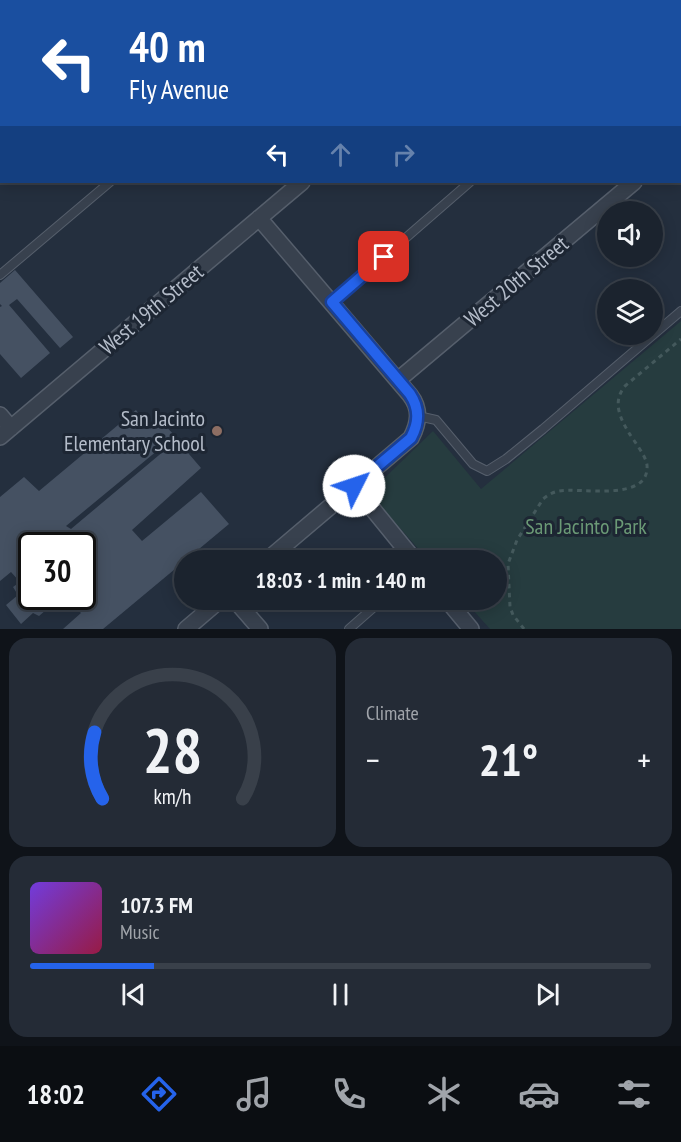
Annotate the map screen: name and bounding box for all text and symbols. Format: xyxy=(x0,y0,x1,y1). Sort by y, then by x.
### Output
text: 40 m xyxy=(129,19,206,74)
icon: left xyxy=(30,24,108,102)
text: Fly Avenue xyxy=(129,72,229,106)
icon: left xyxy=(261,138,294,171)
icon: ahead xyxy=(324,138,357,171)
icon: right xyxy=(387,138,420,171)
map controls xyxy=(597,201,663,345)
button: sound xyxy=(597,201,663,267)
street label: West 20th Street xyxy=(458,229,574,333)
pin xyxy=(358,231,409,282)
icon: arrive xyxy=(367,240,400,273)
street label: West 19th Street xyxy=(93,257,209,361)
button: layers xyxy=(597,279,663,345)
place label: San Jacinto Elementary School xyxy=(64,404,206,457)
marker: San Jacinto Elementary School xyxy=(210,424,224,438)
position arrow xyxy=(322,454,386,518)
park label: San Jacinto Park xyxy=(525,512,647,540)
speed limit sign: 30 xyxy=(18,532,96,610)
text: 18:03 · 1 min · 140 m xyxy=(255,566,426,594)
text: Climate xyxy=(366,700,419,726)
text: 28 xyxy=(143,709,202,790)
text: 21° xyxy=(479,730,538,788)
text: − xyxy=(366,738,380,781)
text: + xyxy=(637,738,651,781)
text: km/h xyxy=(153,783,192,811)
text: 107.3 FM xyxy=(120,891,193,919)
text: Music xyxy=(120,919,160,945)
icon: previous xyxy=(117,978,150,1011)
icon: pause xyxy=(324,978,357,1011)
icon: next xyxy=(531,978,564,1011)
icon: directions xyxy=(138,1073,180,1115)
icon: music xyxy=(233,1073,275,1115)
icon: phone xyxy=(328,1073,370,1115)
icon: climate xyxy=(423,1073,465,1115)
icon: car xyxy=(518,1073,560,1115)
icon: filters xyxy=(613,1073,655,1115)
text: 18:02 xyxy=(26,1077,85,1111)

